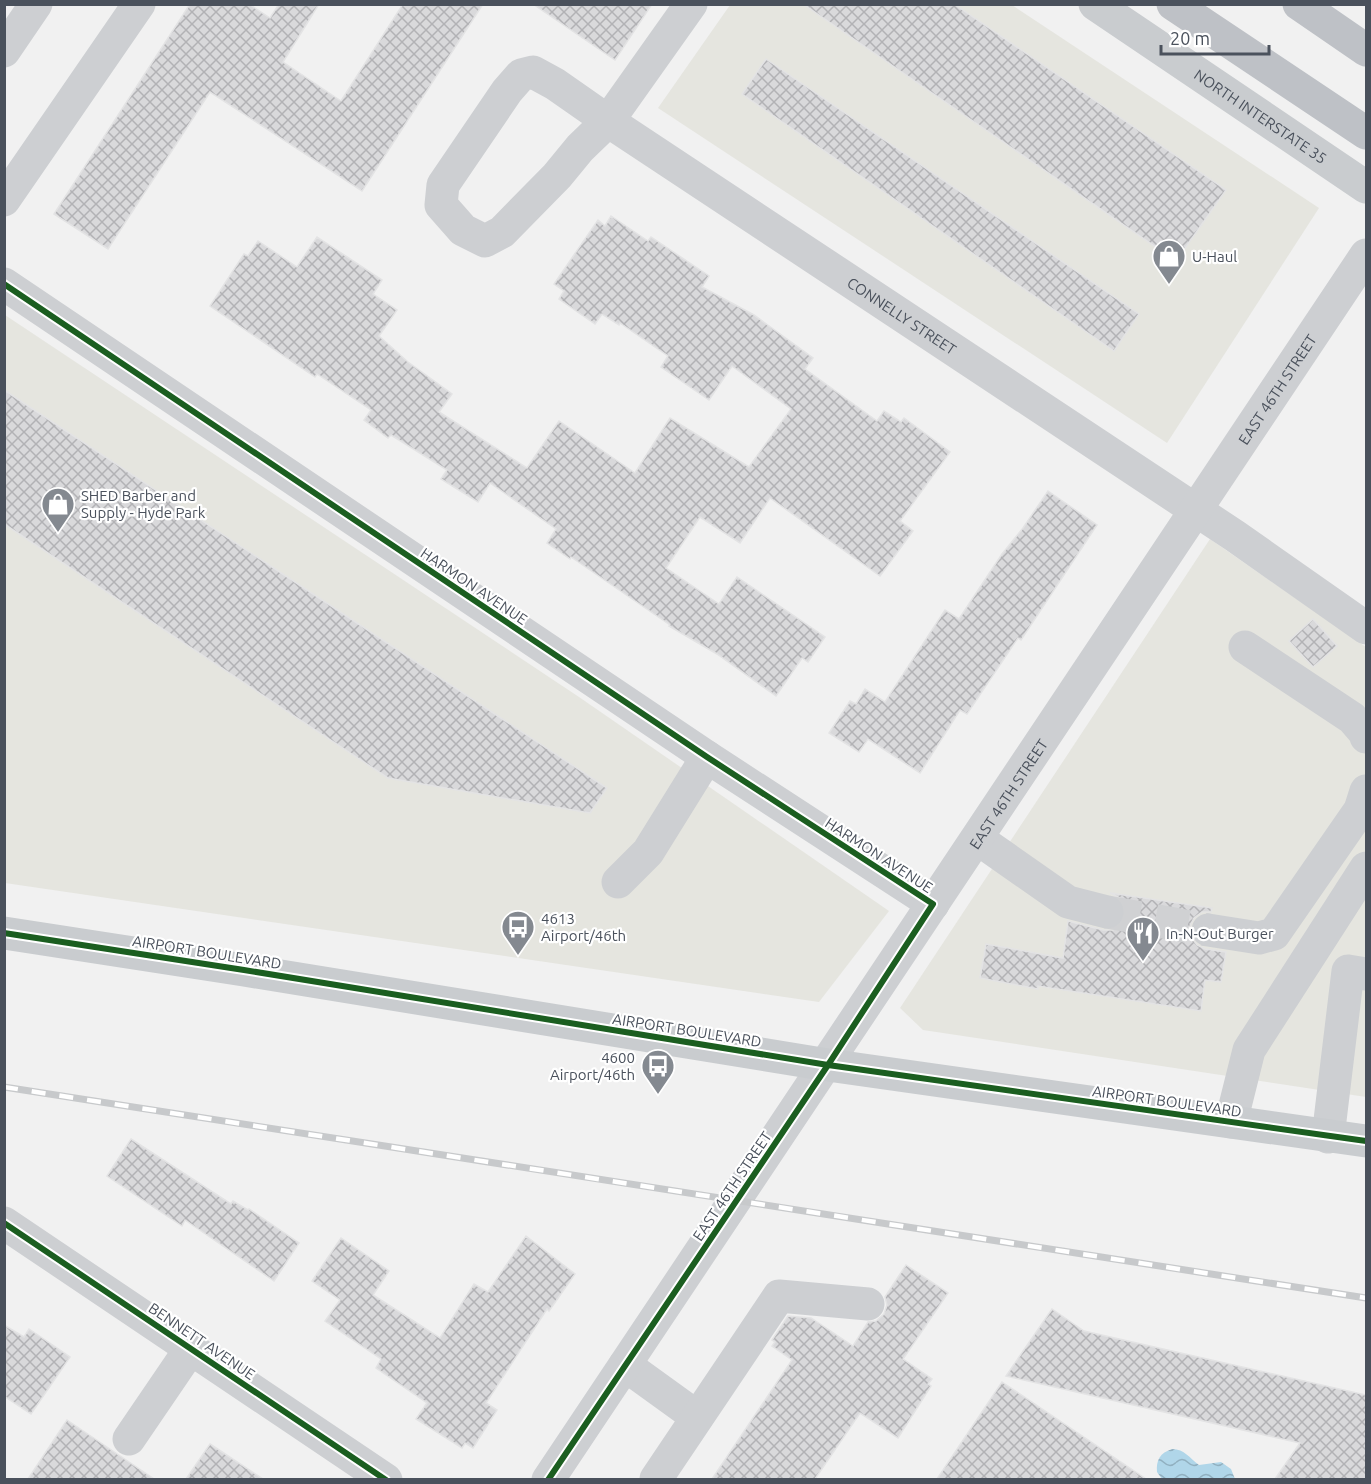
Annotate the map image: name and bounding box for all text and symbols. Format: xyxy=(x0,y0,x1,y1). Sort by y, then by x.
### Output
scale bar xyxy=(1161,18,1269,56)
text: 20 m xyxy=(1170,28,1210,48)
street label: NORTH INTERSTATE 35 xyxy=(1191,65,1330,167)
shop icon: U-Haul xyxy=(1151,238,1187,285)
place label: U-Haul xyxy=(1192,248,1237,265)
street label: CONNELLY STREET xyxy=(844,273,960,358)
street label: EAST 46TH STREET xyxy=(1235,331,1320,447)
shop icon: SHED Barber and Supply - Hyde Park xyxy=(40,486,76,533)
place label: SHED Barber and Supply - Hyde Park xyxy=(81,487,206,521)
street label: HARMON AVENUE xyxy=(418,544,530,628)
street label: EAST 46TH STREET xyxy=(965,735,1051,852)
street label: HARMON AVENUE xyxy=(822,814,936,896)
bus stop icon: 4613 Airport/46th xyxy=(500,909,536,956)
place label: 4613 Airport/46th xyxy=(541,910,626,944)
restaurant icon: In-N-Out Burger xyxy=(1125,915,1161,962)
place label: In-N-Out Burger xyxy=(1166,925,1274,942)
street label: AIRPORT BOULEVARD xyxy=(131,932,283,972)
street label: AIRPORT BOULEVARD xyxy=(611,1010,763,1050)
bus stop icon: 4600 Airport/46th xyxy=(640,1048,676,1095)
place label: 4600 Airport/46th xyxy=(550,1049,635,1083)
street label: AIRPORT BOULEVARD xyxy=(1091,1082,1243,1120)
street label: EAST 46TH STREET xyxy=(689,1128,775,1244)
street label: BENNETT AVENUE xyxy=(146,1299,258,1383)

